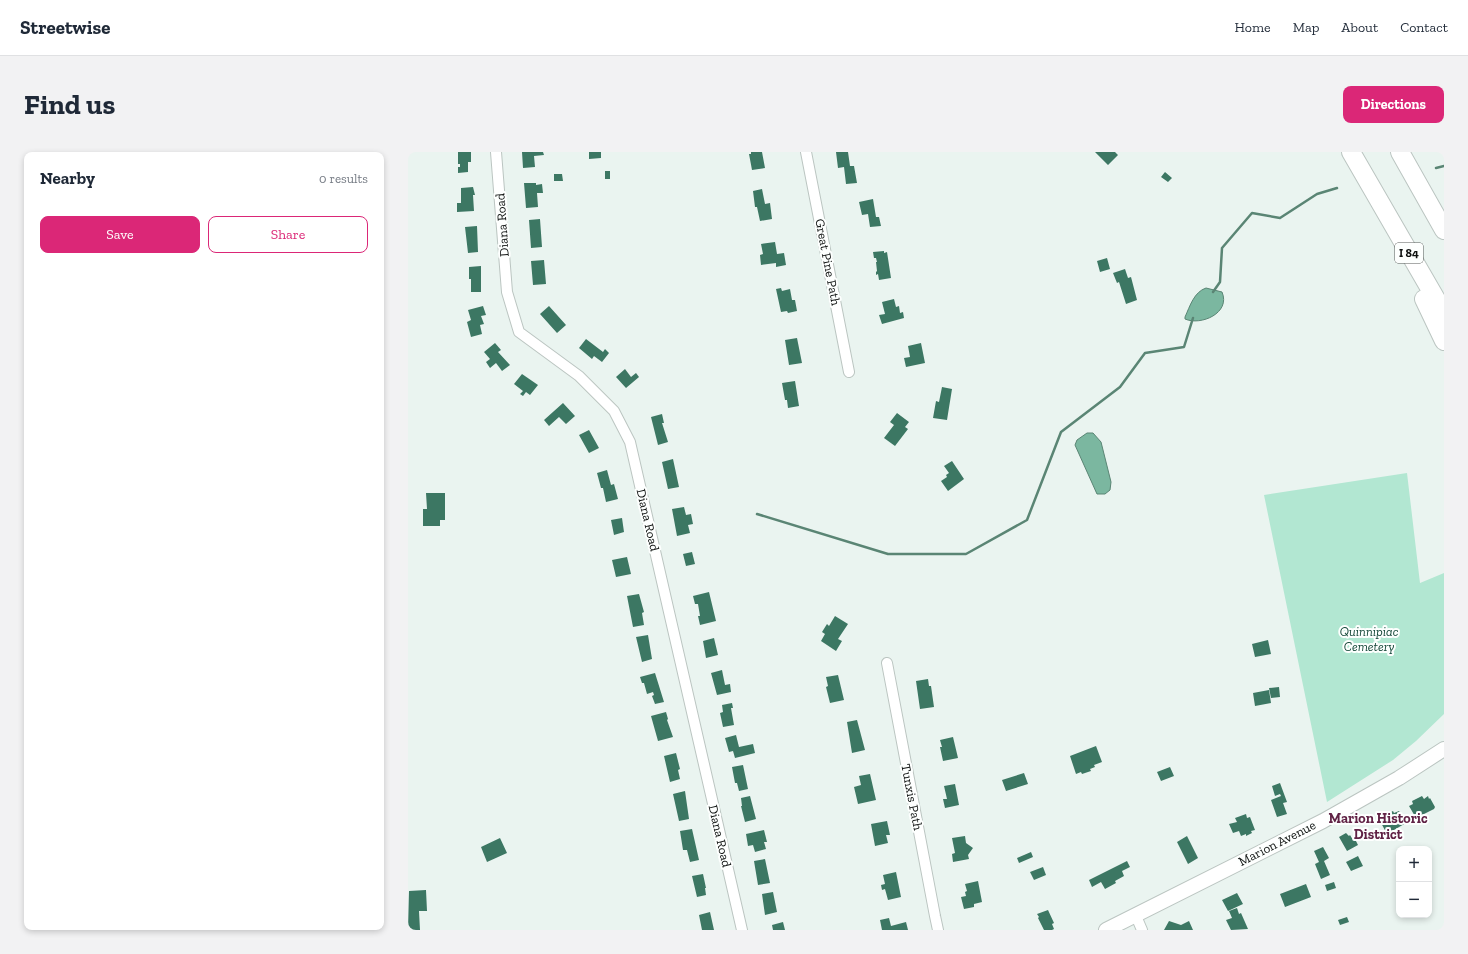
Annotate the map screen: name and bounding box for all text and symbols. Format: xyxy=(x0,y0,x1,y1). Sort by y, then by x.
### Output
text: Streetwise xyxy=(20,16,110,39)
text: Home xyxy=(1235,19,1271,36)
text: Map xyxy=(1293,19,1319,36)
text: About xyxy=(1341,19,1378,36)
text: Contact xyxy=(1400,19,1448,36)
button: Directions xyxy=(1343,86,1444,123)
text: Find us xyxy=(24,88,115,121)
text: Nearby xyxy=(40,168,95,188)
text: 0 results xyxy=(319,171,368,186)
street label: Diana Road xyxy=(492,193,512,257)
button: Save xyxy=(40,216,200,253)
button: Share xyxy=(208,216,368,253)
street label: Great Pine Path xyxy=(812,217,844,307)
road number: I 84 xyxy=(1395,243,1423,263)
street label: Diana Road xyxy=(634,487,662,553)
park label: Quinnipiac Cemetery xyxy=(1340,624,1399,654)
street label: Tunxis Path xyxy=(898,762,926,832)
street label: Diana Road xyxy=(706,803,734,869)
district label: Marion Historic District xyxy=(1328,810,1428,843)
street label: Marion Avenue xyxy=(1236,817,1318,869)
map controls xyxy=(1396,846,1432,918)
button: + xyxy=(1396,846,1432,882)
button: − xyxy=(1396,882,1432,918)

